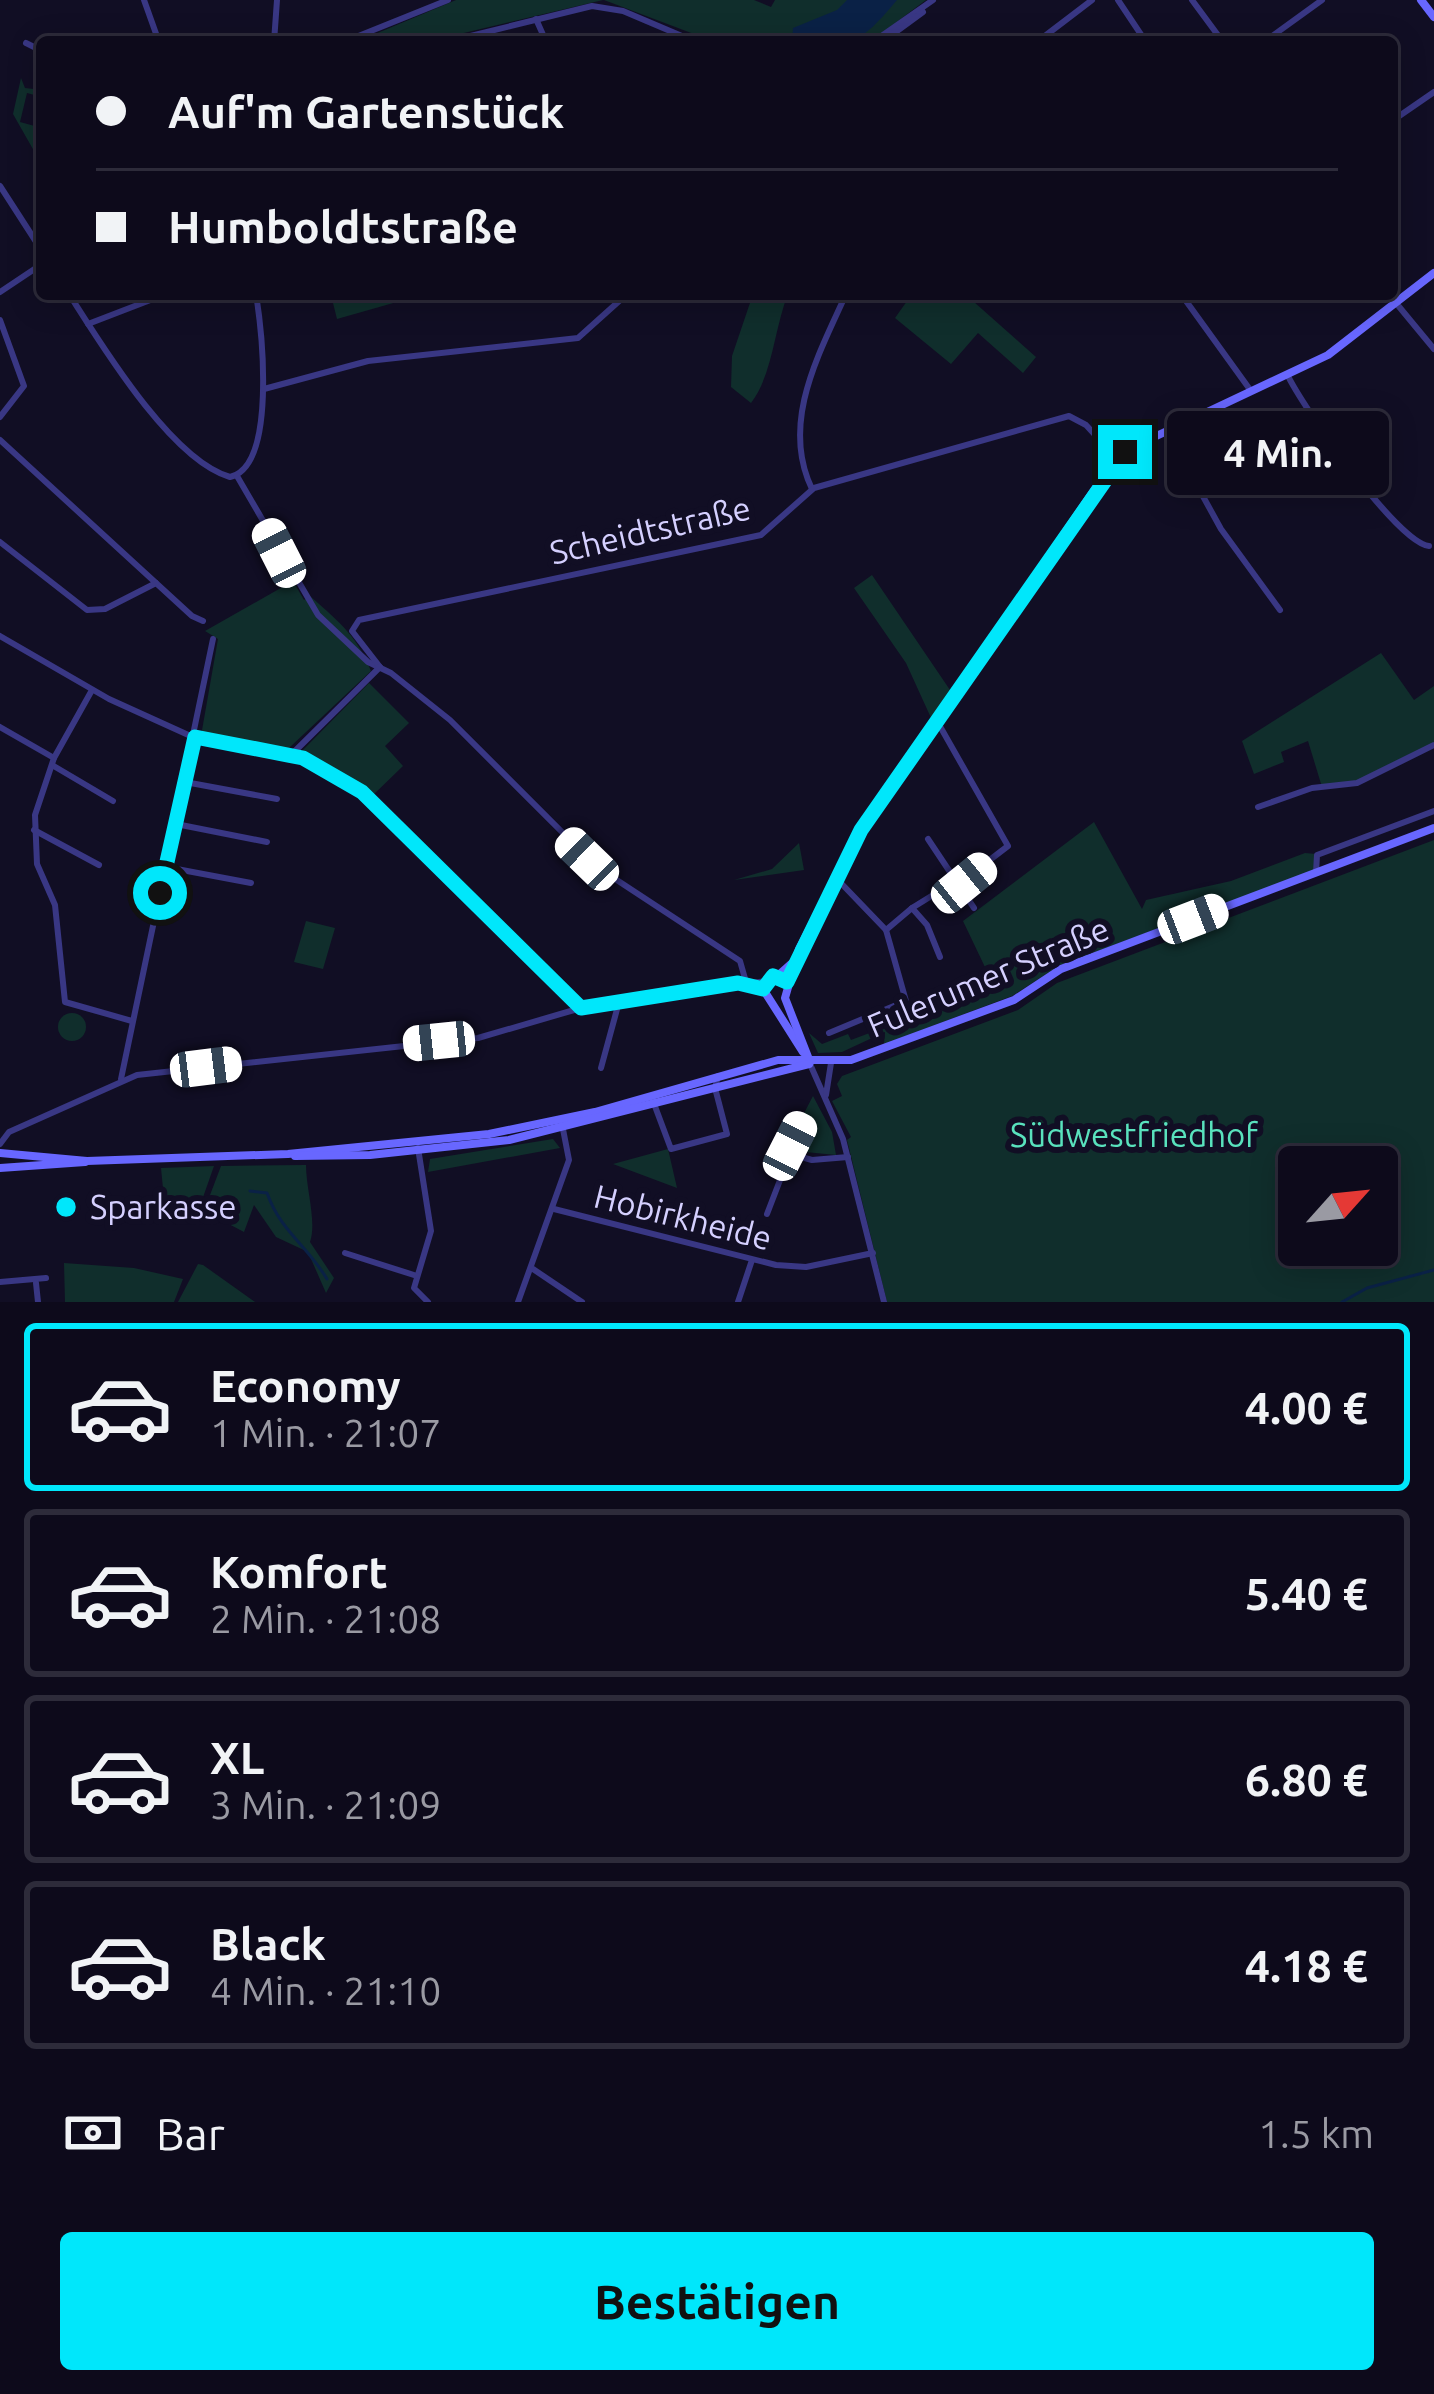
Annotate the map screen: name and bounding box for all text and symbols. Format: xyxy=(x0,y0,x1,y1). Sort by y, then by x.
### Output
text: Auf'm Gartenstück xyxy=(168,86,564,137)
text: Humboldtstraße xyxy=(168,201,518,252)
callout: 4 Min. xyxy=(1167,410,1389,494)
route end xyxy=(1098,425,1152,479)
text: 4 Min. xyxy=(1223,431,1333,474)
street label: Scheidtstraße xyxy=(546,488,754,571)
car xyxy=(247,513,311,593)
car xyxy=(549,821,625,897)
car xyxy=(925,846,1003,920)
route start xyxy=(133,866,187,920)
car xyxy=(1153,889,1233,949)
street label: Fulerumer Straße xyxy=(862,909,1114,1044)
car xyxy=(401,1019,477,1063)
car xyxy=(168,1045,244,1089)
car xyxy=(758,1106,822,1186)
park label: Südwestfriedhof xyxy=(1010,1116,1258,1153)
north arrow xyxy=(1278,1146,1398,1266)
map controls xyxy=(1278,1146,1398,1266)
street label: Hobirkheide xyxy=(591,1177,776,1256)
place label: Sparkasse xyxy=(90,1188,237,1225)
marker: Sparkasse xyxy=(53,1194,79,1220)
icon: car xyxy=(66,1353,174,1461)
text: Economy xyxy=(210,1360,401,1411)
text: 4.00 € xyxy=(1245,1382,1368,1433)
text: 1 Min. · 21:07 xyxy=(210,1411,441,1454)
icon: car xyxy=(66,1539,174,1647)
text: Komfort xyxy=(210,1546,388,1597)
text: 5.40 € xyxy=(1245,1568,1368,1619)
text: 2 Min. · 21:08 xyxy=(210,1597,441,1640)
icon: car xyxy=(66,1725,174,1833)
text: XL xyxy=(210,1732,264,1783)
text: 6.80 € xyxy=(1245,1754,1368,1805)
text: 3 Min. · 21:09 xyxy=(210,1783,441,1826)
icon: car xyxy=(66,1911,174,2019)
text: Black xyxy=(210,1918,326,1969)
text: 4.18 € xyxy=(1245,1940,1368,1991)
text: 4 Min. · 21:10 xyxy=(210,1969,441,2012)
icon: cash xyxy=(60,2100,126,2166)
text: Bar xyxy=(156,2108,225,2159)
text: 1.5 km xyxy=(1258,2112,1374,2155)
button: Bestätigen xyxy=(60,2232,1374,2370)

